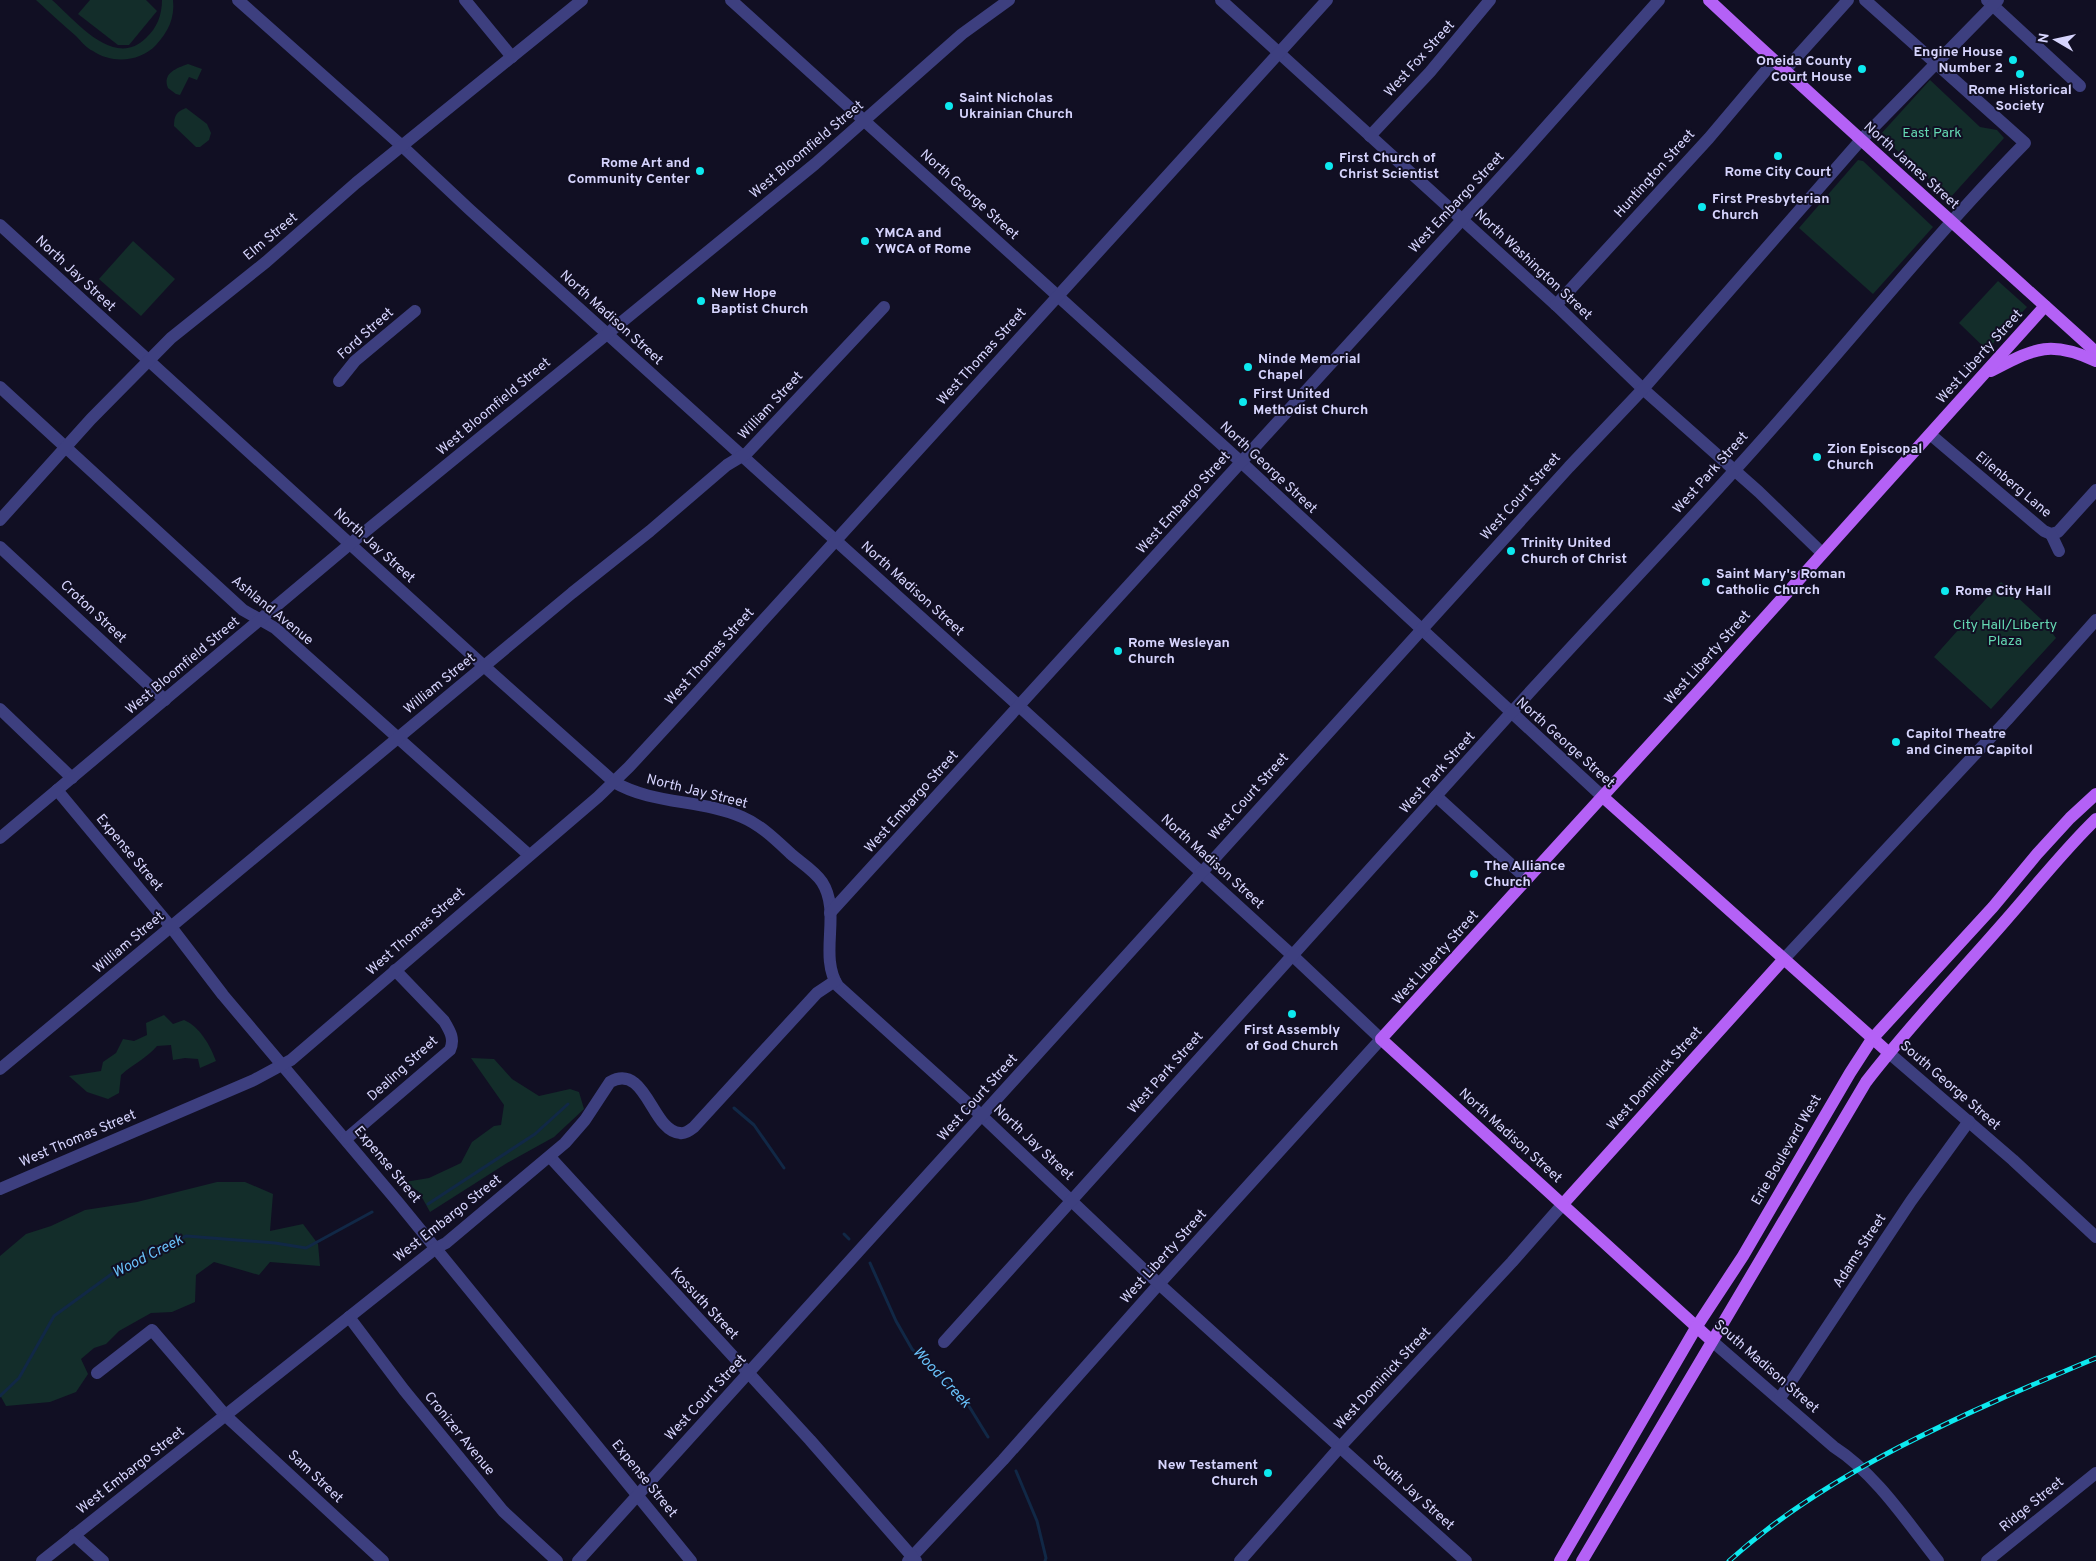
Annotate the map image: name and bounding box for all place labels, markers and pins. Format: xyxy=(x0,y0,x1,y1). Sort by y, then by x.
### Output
place label: Engine House Number 2 xyxy=(1913,44,2003,77)
place label: Oneida County Court House xyxy=(1756,53,1852,86)
marker: Engine House Number 2 xyxy=(2007,54,2019,66)
marker: Oneida County Court House xyxy=(1856,63,1868,75)
marker: Rome Historical Society xyxy=(2014,68,2026,80)
place label: Rome Historical Society xyxy=(1968,82,2072,115)
place label: Saint Nicholas Ukrainian Church xyxy=(959,90,1073,123)
marker: Saint Nicholas Ukrainian Church xyxy=(943,100,955,112)
place label: First Church of Christ Scientist xyxy=(1339,150,1439,183)
marker: Rome City Court xyxy=(1772,150,1784,162)
place label: Rome Art and Community Center xyxy=(568,155,690,188)
marker: First Church of Christ Scientist xyxy=(1323,160,1335,172)
place label: Rome City Court xyxy=(1725,164,1831,181)
marker: Rome Art and Community Center xyxy=(694,165,706,177)
place label: First Presbyterian Church xyxy=(1712,191,1830,224)
marker: First Presbyterian Church xyxy=(1696,201,1708,213)
place label: YMCA and YWCA of Rome xyxy=(875,225,972,258)
marker: YMCA and YWCA of Rome xyxy=(859,235,871,247)
place label: New Hope Baptist Church xyxy=(711,285,808,318)
marker: New Hope Baptist Church xyxy=(695,295,707,307)
place label: Ninde Memorial Chapel xyxy=(1258,351,1361,384)
marker: Ninde Memorial Chapel xyxy=(1242,361,1254,373)
place label: First United Methodist Church xyxy=(1253,386,1368,419)
marker: First United Methodist Church xyxy=(1237,396,1249,408)
place label: Zion Episcopal Church xyxy=(1827,441,1922,474)
marker: Zion Episcopal Church xyxy=(1811,451,1823,463)
place label: Trinity United Church of Christ xyxy=(1521,535,1627,568)
marker: Trinity United Church of Christ xyxy=(1505,545,1517,557)
place label: Saint Mary's Roman Catholic Church xyxy=(1716,566,1846,599)
marker: Saint Mary's Roman Catholic Church xyxy=(1700,576,1712,588)
place label: Rome City Hall xyxy=(1955,583,2051,600)
marker: Rome City Hall xyxy=(1939,585,1951,597)
place label: Rome Wesleyan Church xyxy=(1128,635,1230,668)
marker: Rome Wesleyan Church xyxy=(1112,645,1124,657)
place label: Capitol Theatre and Cinema Capitol xyxy=(1906,726,2033,759)
marker: Capitol Theatre and Cinema Capitol xyxy=(1890,736,1902,748)
place label: The Alliance Church xyxy=(1484,858,1565,891)
marker: The Alliance Church xyxy=(1468,868,1480,880)
marker: First Assembly of God Church xyxy=(1286,1008,1298,1020)
place label: First Assembly of God Church xyxy=(1244,1022,1340,1055)
place label: New Testament Church xyxy=(1158,1457,1258,1490)
marker: New Testament Church xyxy=(1262,1467,1274,1479)

